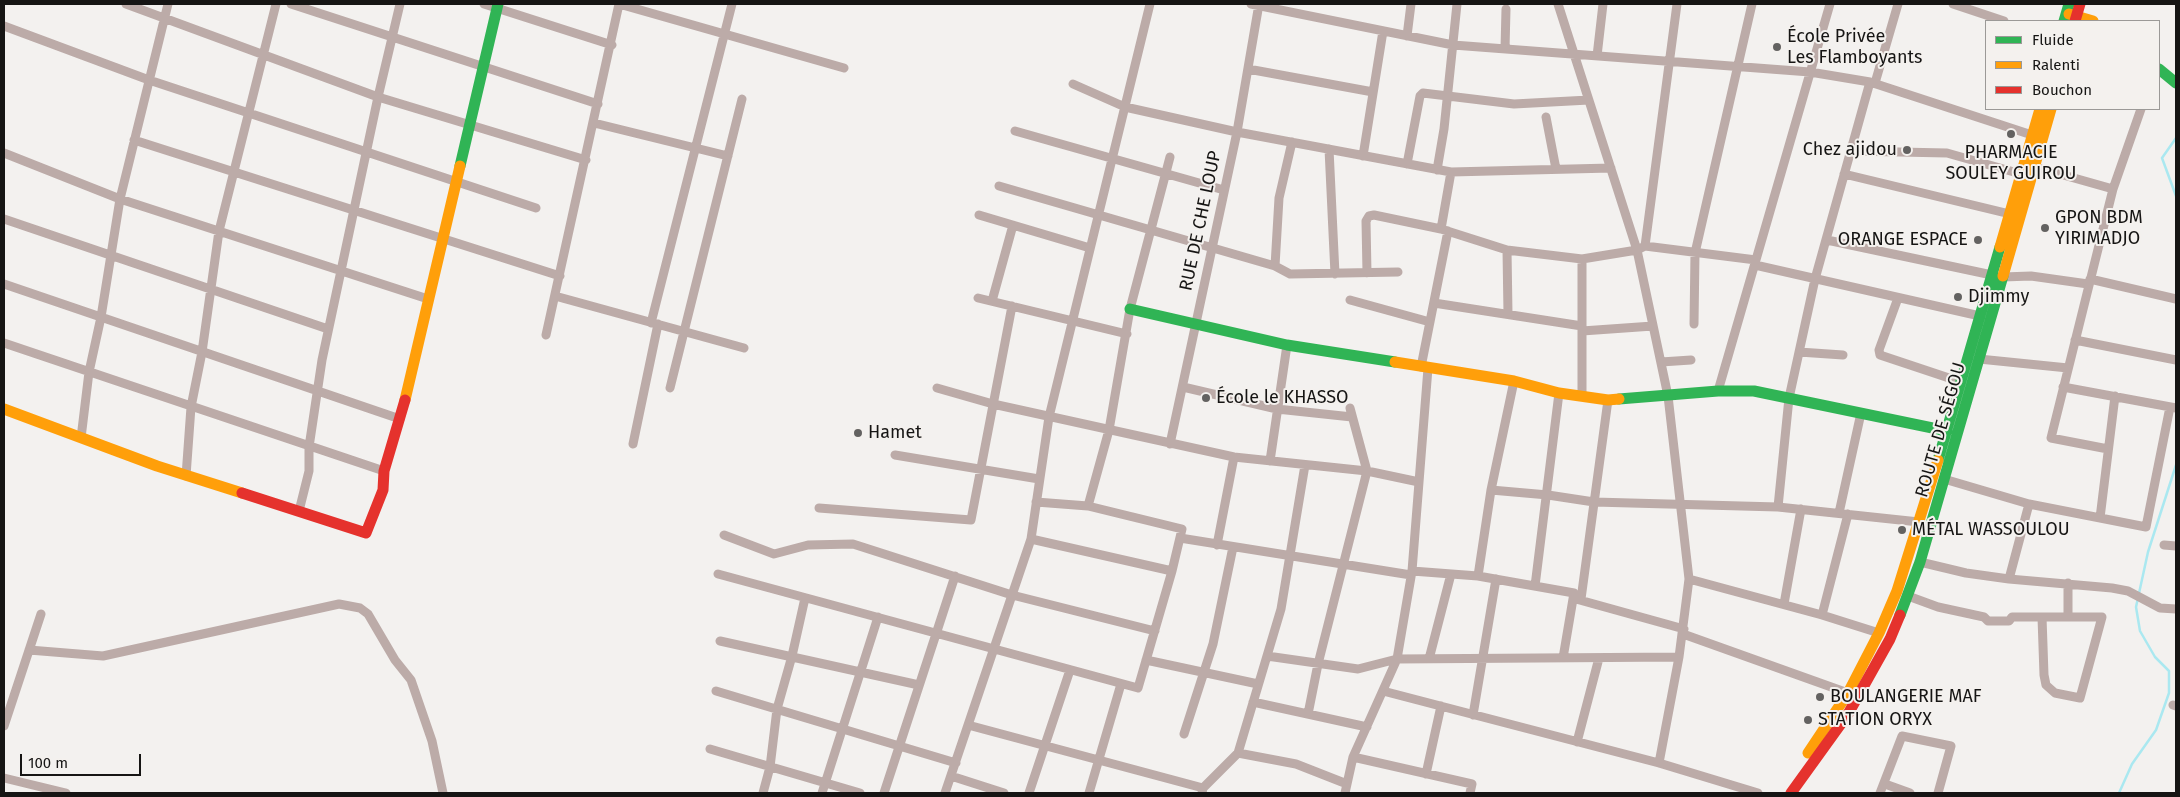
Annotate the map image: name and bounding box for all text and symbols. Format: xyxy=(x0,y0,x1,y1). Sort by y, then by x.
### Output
legend xyxy=(1985,20,2160,110)
place label: École Privée Les Flamboyants xyxy=(1787,26,1923,68)
text: Fluide xyxy=(2032,31,2074,49)
marker: École Privée Les Flamboyants xyxy=(1771,41,1783,53)
text: Ralenti xyxy=(2032,56,2080,74)
text: Bouchon xyxy=(2032,81,2092,99)
marker: PHARMACIE SOULEY GUIROU xyxy=(2005,128,2017,140)
place label: Chez ajidou xyxy=(1803,139,1897,161)
place label: PHARMACIE SOULEY GUIROU xyxy=(1945,142,2077,184)
marker: Chez ajidou xyxy=(1901,144,1913,156)
street label: RUE DE CHE LOUP xyxy=(1176,149,1226,293)
place label: GPON BDM YIRIMADJO xyxy=(2055,207,2143,250)
marker: GPON BDM YIRIMADJO xyxy=(2039,222,2051,234)
place label: ORANGE ESPACE xyxy=(1838,229,1968,251)
marker: ORANGE ESPACE xyxy=(1972,234,1984,246)
place label: Djimmy xyxy=(1968,286,2029,308)
marker: Djimmy xyxy=(1952,291,1964,303)
street label: ROUTE DE SÉGOU xyxy=(1911,360,1971,500)
place label: École le KHASSO xyxy=(1216,387,1349,409)
marker: École le KHASSO xyxy=(1200,392,1212,404)
place label: Hamet xyxy=(868,422,922,444)
marker: Hamet xyxy=(852,427,864,439)
place label: MÉTAL WASSOULOU xyxy=(1912,519,2070,541)
marker: MÉTAL WASSOULOU xyxy=(1896,524,1908,536)
place label: BOULANGERIE MAF xyxy=(1830,686,1982,708)
marker: BOULANGERIE MAF xyxy=(1814,691,1826,703)
place label: STATION ORYX xyxy=(1818,709,1932,731)
marker: STATION ORYX xyxy=(1802,714,1814,726)
scale bar xyxy=(22,744,144,776)
text: 100 m xyxy=(28,754,68,772)

